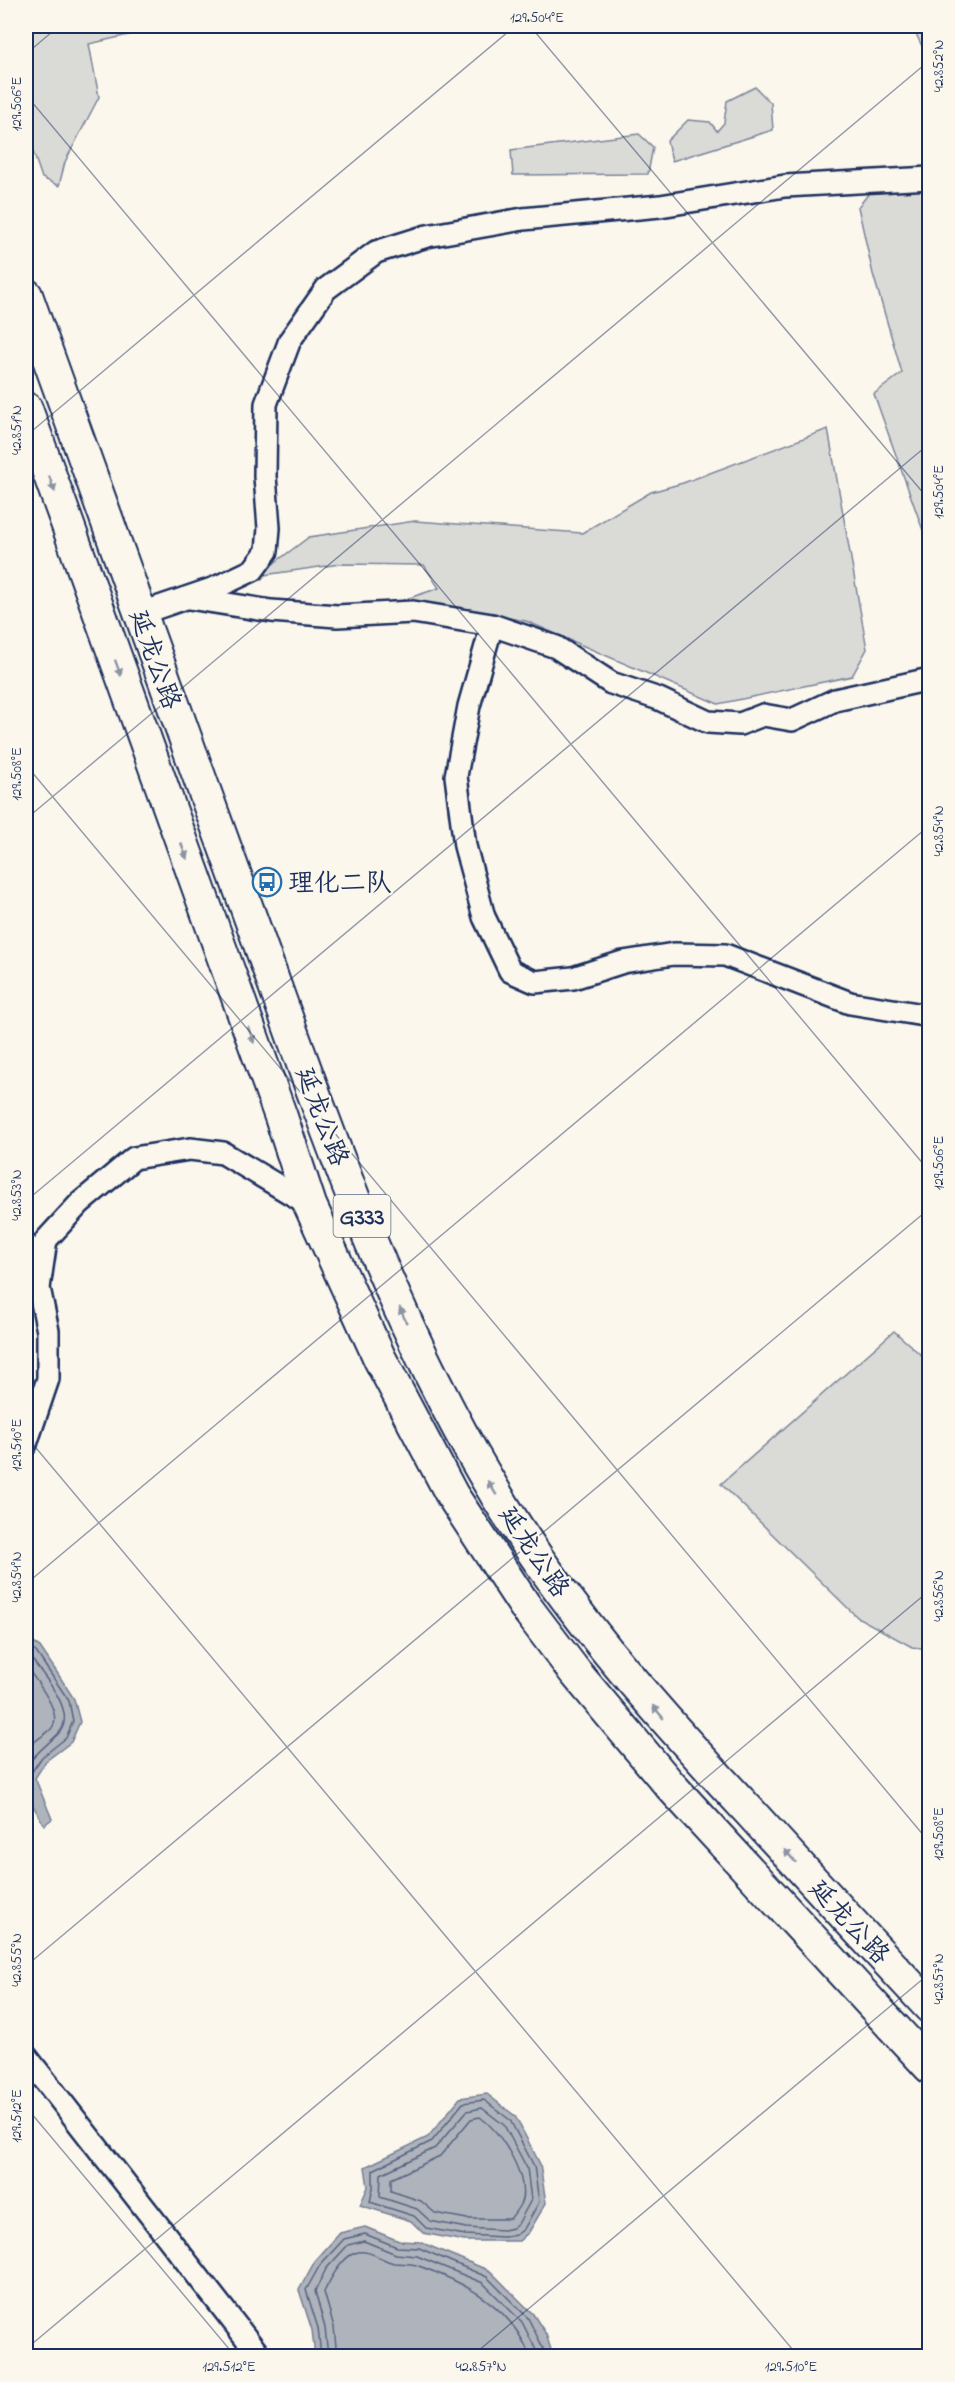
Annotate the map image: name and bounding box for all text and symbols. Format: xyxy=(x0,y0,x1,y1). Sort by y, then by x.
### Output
text: 129.504°E xyxy=(510,7,564,29)
text: 42.852°N xyxy=(928,40,950,92)
text: 129.506°E xyxy=(6,77,28,131)
text: 42.851°N xyxy=(6,405,28,455)
text: 129.504°E xyxy=(928,465,950,519)
one-way arrow xyxy=(48,475,58,493)
street label: 延龙公路 xyxy=(118,605,189,715)
one-way arrow xyxy=(113,659,123,677)
text: 129.508°E xyxy=(6,747,28,801)
text: 42.854°N xyxy=(928,805,950,857)
one-way arrow xyxy=(180,842,190,860)
bus stop icon: 理化二队 xyxy=(251,866,283,898)
place label: 理化二队 xyxy=(288,866,392,904)
one-way arrow xyxy=(246,1026,256,1044)
street label: 延龙公路 xyxy=(284,1062,357,1172)
text: 129.506°E xyxy=(928,1136,950,1190)
text: 42.853°N xyxy=(6,1169,28,1221)
road number: G333 xyxy=(334,1195,391,1237)
one-way arrow xyxy=(398,1306,408,1324)
text: 129.510°E xyxy=(6,1419,28,1471)
one-way arrow xyxy=(487,1480,498,1496)
street label: 延龙公路 xyxy=(488,1499,577,1606)
text: 42.854°N xyxy=(6,1551,28,1603)
text: 42.856°N xyxy=(928,1570,950,1622)
one-way arrow xyxy=(652,1705,665,1720)
text: 129.508°E xyxy=(928,1807,950,1861)
one-way arrow xyxy=(784,1849,797,1864)
street label: 延龙公路 xyxy=(798,1872,897,1974)
text: 42.855°N xyxy=(6,1933,28,1987)
text: 42.857°N xyxy=(928,1953,950,2005)
text: 129.512°E xyxy=(6,2089,28,2143)
text: 129.512°E xyxy=(202,2356,256,2378)
text: 42.857°N xyxy=(455,2356,507,2378)
text: 129.510°E xyxy=(765,2356,817,2378)

